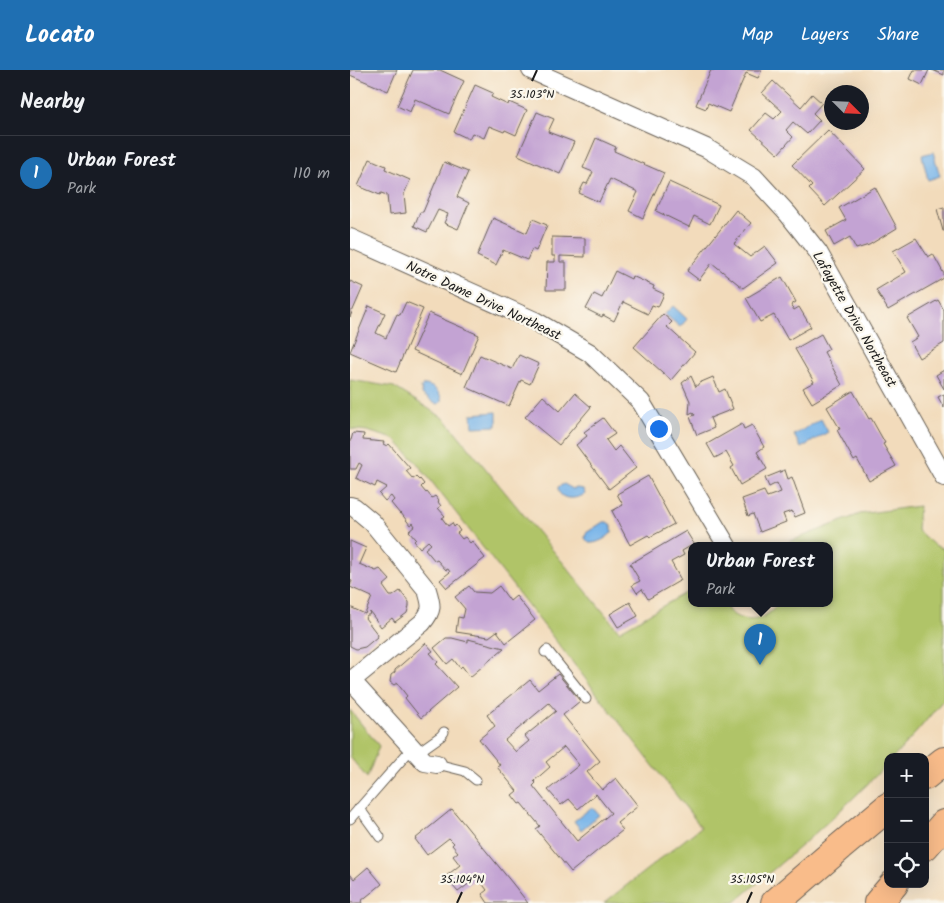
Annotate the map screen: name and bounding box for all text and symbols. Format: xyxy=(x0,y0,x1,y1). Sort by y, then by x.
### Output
text: Locato xyxy=(25,16,95,55)
text: Map xyxy=(742,21,773,50)
text: Layers xyxy=(801,21,849,50)
text: Share xyxy=(877,21,919,50)
text: 35.103°N xyxy=(510,85,554,104)
north arrow xyxy=(824,85,869,130)
text: Nearby xyxy=(20,86,85,119)
text: Urban Forest xyxy=(67,146,176,176)
text: 1 xyxy=(34,161,38,186)
text: 110 m xyxy=(293,161,330,186)
text: Park xyxy=(67,176,96,201)
street label: Lafayette Drive Northeast xyxy=(806,247,902,392)
street label: Notre Dame Drive Northeast xyxy=(402,255,565,347)
your location xyxy=(646,416,672,442)
popup xyxy=(688,542,833,607)
text: Urban Forest xyxy=(706,547,815,577)
text: Park xyxy=(706,577,735,602)
pin: 1 xyxy=(744,624,776,665)
map controls xyxy=(884,753,929,888)
button: + xyxy=(884,753,929,798)
button: − xyxy=(884,798,929,843)
button: locate xyxy=(884,843,929,888)
text: 35.104°N xyxy=(440,870,484,889)
text: 35.105°N xyxy=(730,870,774,889)

